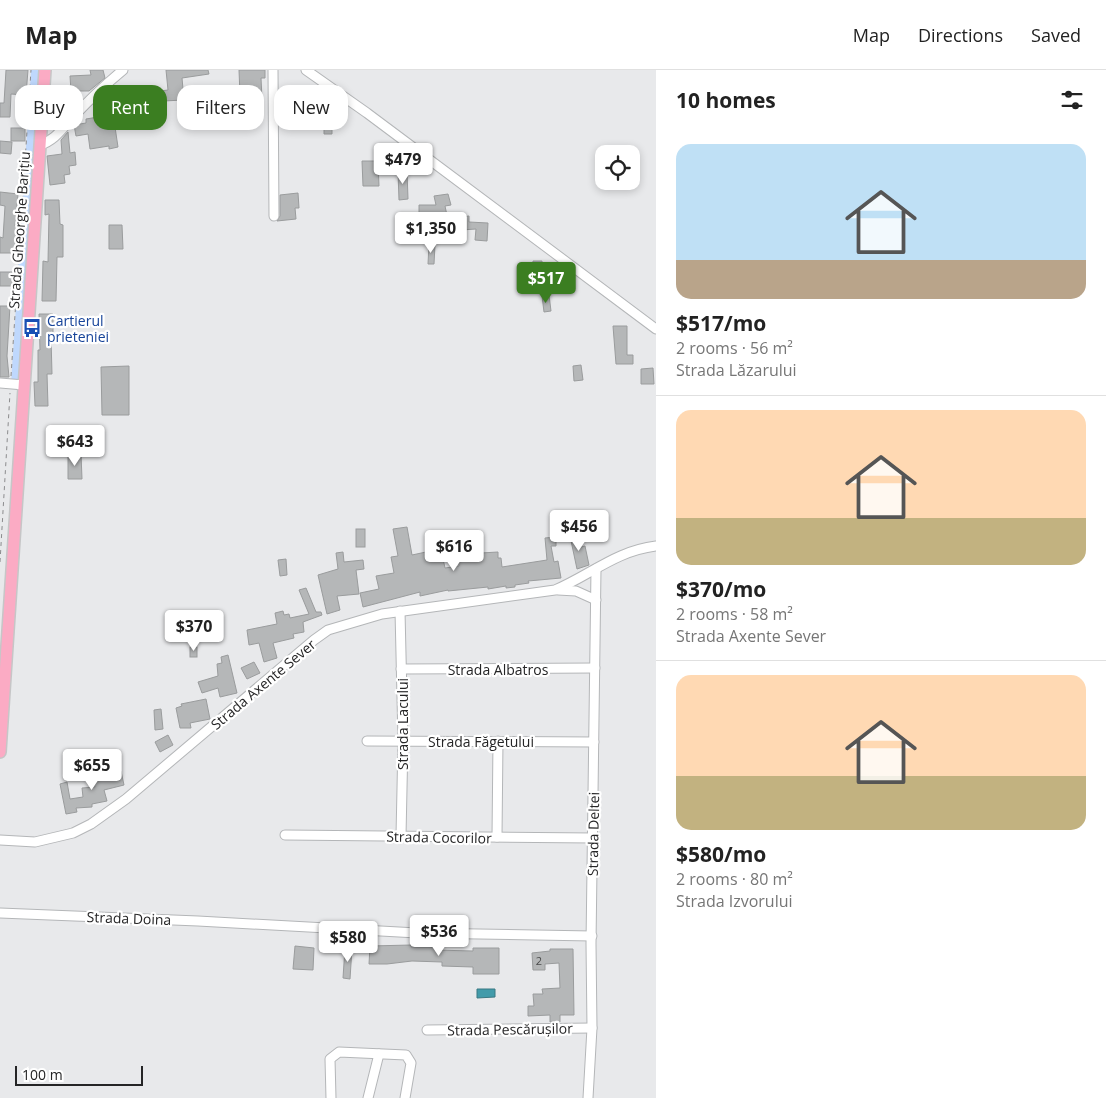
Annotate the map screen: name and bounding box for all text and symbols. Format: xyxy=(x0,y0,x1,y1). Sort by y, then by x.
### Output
text: Map xyxy=(25,18,77,51)
text: Map xyxy=(853,23,890,47)
text: Directions xyxy=(918,23,1003,47)
text: Saved xyxy=(1031,23,1081,47)
chip: Buy xyxy=(15,85,83,130)
chip: Rent xyxy=(93,85,167,130)
chip: Filters xyxy=(177,85,264,130)
chip: New xyxy=(274,85,348,130)
text: 10 homes xyxy=(676,86,776,114)
icon: filters xyxy=(1058,86,1086,114)
pin: $479 xyxy=(373,142,433,185)
map controls xyxy=(595,145,640,190)
button: locate xyxy=(595,145,640,190)
text: $479 xyxy=(385,148,421,170)
street label: Strada Gheorghe Barițiu xyxy=(4,151,34,309)
icon: home xyxy=(836,177,926,267)
pin: $1,350 xyxy=(390,212,472,254)
text: $1,350 xyxy=(406,217,456,239)
pin: $517 xyxy=(516,262,576,304)
text: $517 xyxy=(528,267,564,289)
text: $517/mo xyxy=(676,309,766,337)
place label: Cartierul prieteniei xyxy=(47,311,109,346)
bus stop icon: Cartierul prieteniei xyxy=(21,317,43,339)
text: 2 rooms · 56 m² xyxy=(676,337,793,359)
text: Strada Lăzarului xyxy=(676,359,797,381)
pin: $643 xyxy=(45,424,105,467)
text: $643 xyxy=(57,430,93,452)
icon: home xyxy=(836,442,926,532)
pin: $456 xyxy=(549,510,609,552)
text: $456 xyxy=(561,515,597,537)
pin: $616 xyxy=(424,530,484,572)
text: $616 xyxy=(436,535,472,557)
text: $370/mo xyxy=(676,575,766,603)
text: 2 rooms · 58 m² xyxy=(676,603,793,625)
pin: $370 xyxy=(164,610,224,652)
text: $370 xyxy=(176,615,212,637)
text: Strada Axente Sever xyxy=(676,625,826,647)
street label: Strada Axente Sever xyxy=(207,634,320,734)
street label: Strada Albatros xyxy=(448,660,549,679)
street label: Strada Lacului xyxy=(393,678,412,770)
icon: home xyxy=(836,707,926,797)
street label: Strada Făgetului xyxy=(428,732,534,751)
pin: $655 xyxy=(62,748,122,791)
text: $655 xyxy=(74,754,110,776)
street label: Strada Deltei xyxy=(583,792,603,876)
street label: Strada Cocorilor xyxy=(386,827,492,847)
text: $580/mo xyxy=(676,840,766,868)
text: 2 rooms · 80 m² xyxy=(676,868,793,890)
text: Strada Izvorului xyxy=(676,890,793,912)
street label: Strada Doina xyxy=(86,907,172,929)
pin: $536 xyxy=(409,914,469,957)
pin: $580 xyxy=(318,920,378,963)
text: $536 xyxy=(421,920,457,942)
text: $580 xyxy=(330,926,366,948)
house number: 2 xyxy=(536,953,542,968)
street label: Strada Pescărușilor xyxy=(447,1018,573,1040)
scale bar xyxy=(15,1063,142,1086)
text: 100 m xyxy=(22,1065,63,1084)

